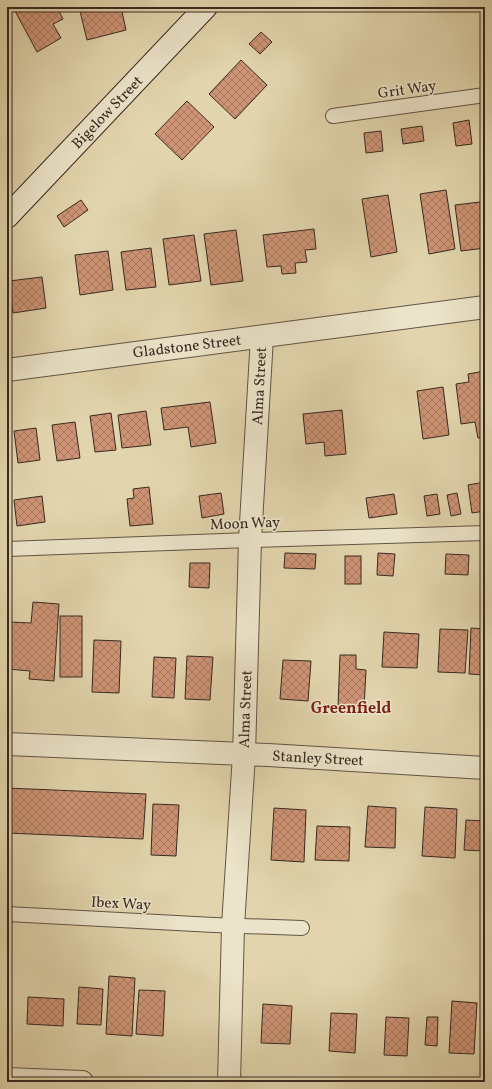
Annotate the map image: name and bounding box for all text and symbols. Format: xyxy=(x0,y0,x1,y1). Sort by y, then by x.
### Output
street label: Bigelow Street xyxy=(68,72,148,154)
street label: Grit Way xyxy=(377,76,438,105)
street label: Gladstone Street xyxy=(132,330,243,365)
street label: Alma Street xyxy=(248,347,273,426)
street label: Moon Way xyxy=(210,513,281,536)
street label: Alma Street xyxy=(235,670,258,748)
district label: Greenfield xyxy=(311,698,391,720)
street label: Stanley Street xyxy=(272,747,364,772)
street label: Ibex Way xyxy=(90,892,151,917)

